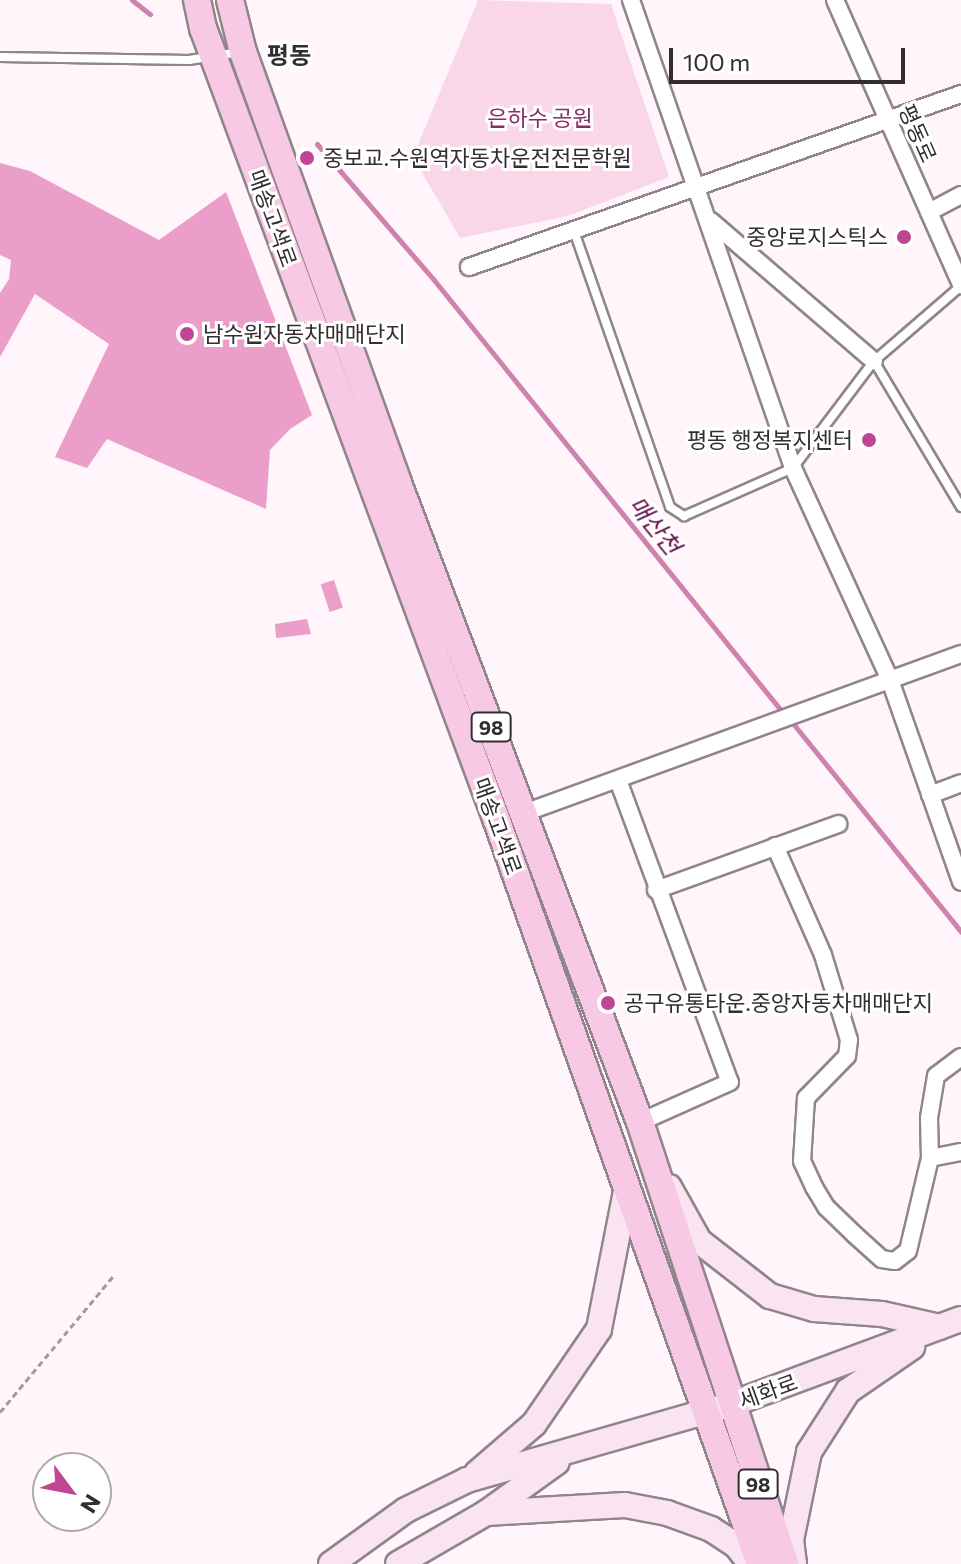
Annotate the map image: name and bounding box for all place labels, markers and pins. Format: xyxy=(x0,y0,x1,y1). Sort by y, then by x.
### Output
place label: 중보교.수원역자동차운전전문학원 xyxy=(323,145,632,171)
marker: 중보교.수원역자동차운전전문학원 xyxy=(298,149,316,167)
place label: 중앙로지스틱스 xyxy=(746,224,888,250)
marker: 중앙로지스틱스 xyxy=(895,228,913,246)
place label: 남수원자동차매매단지 xyxy=(203,321,405,347)
marker: 남수원자동차매매단지 xyxy=(178,325,196,343)
place label: 평동 행정복지센터 xyxy=(687,427,853,453)
marker: 평동 행정복지센터 xyxy=(860,431,878,449)
place label: 공구유통타운.중앙자동차매매단지 xyxy=(624,990,933,1016)
marker: 공구유통타운.중앙자동차매매단지 xyxy=(599,994,617,1012)

